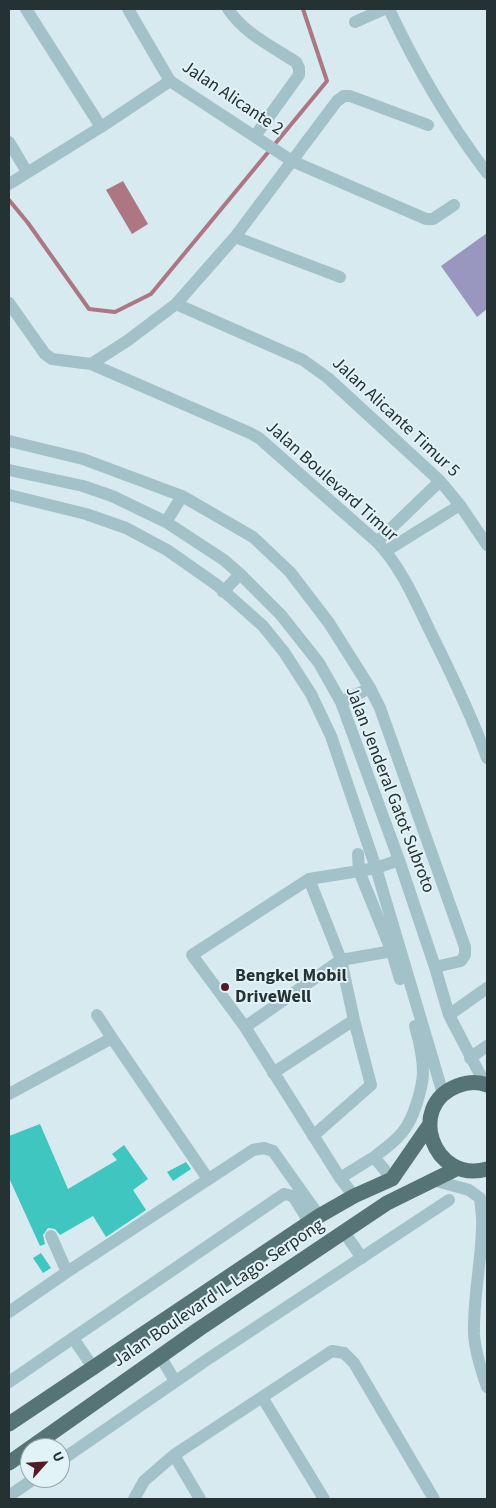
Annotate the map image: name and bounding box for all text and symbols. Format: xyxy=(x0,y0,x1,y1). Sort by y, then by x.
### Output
street label: Jalan Alicante 2 xyxy=(177,57,287,141)
street label: Jalan Alicante Timur 5 xyxy=(327,353,463,483)
street label: Jalan Boulevard Timur xyxy=(260,417,402,547)
street label: Jalan Jenderal Gatot Subroto xyxy=(340,684,438,896)
place label: Bengkel Mobil DriveWell xyxy=(235,966,347,1009)
marker: Bengkel Mobil DriveWell xyxy=(219,981,231,993)
street label: Jalan Boulevard IL Lago. Serpong xyxy=(109,1215,329,1373)
north arrow xyxy=(20,1438,70,1488)
text: U xyxy=(47,1448,69,1465)

